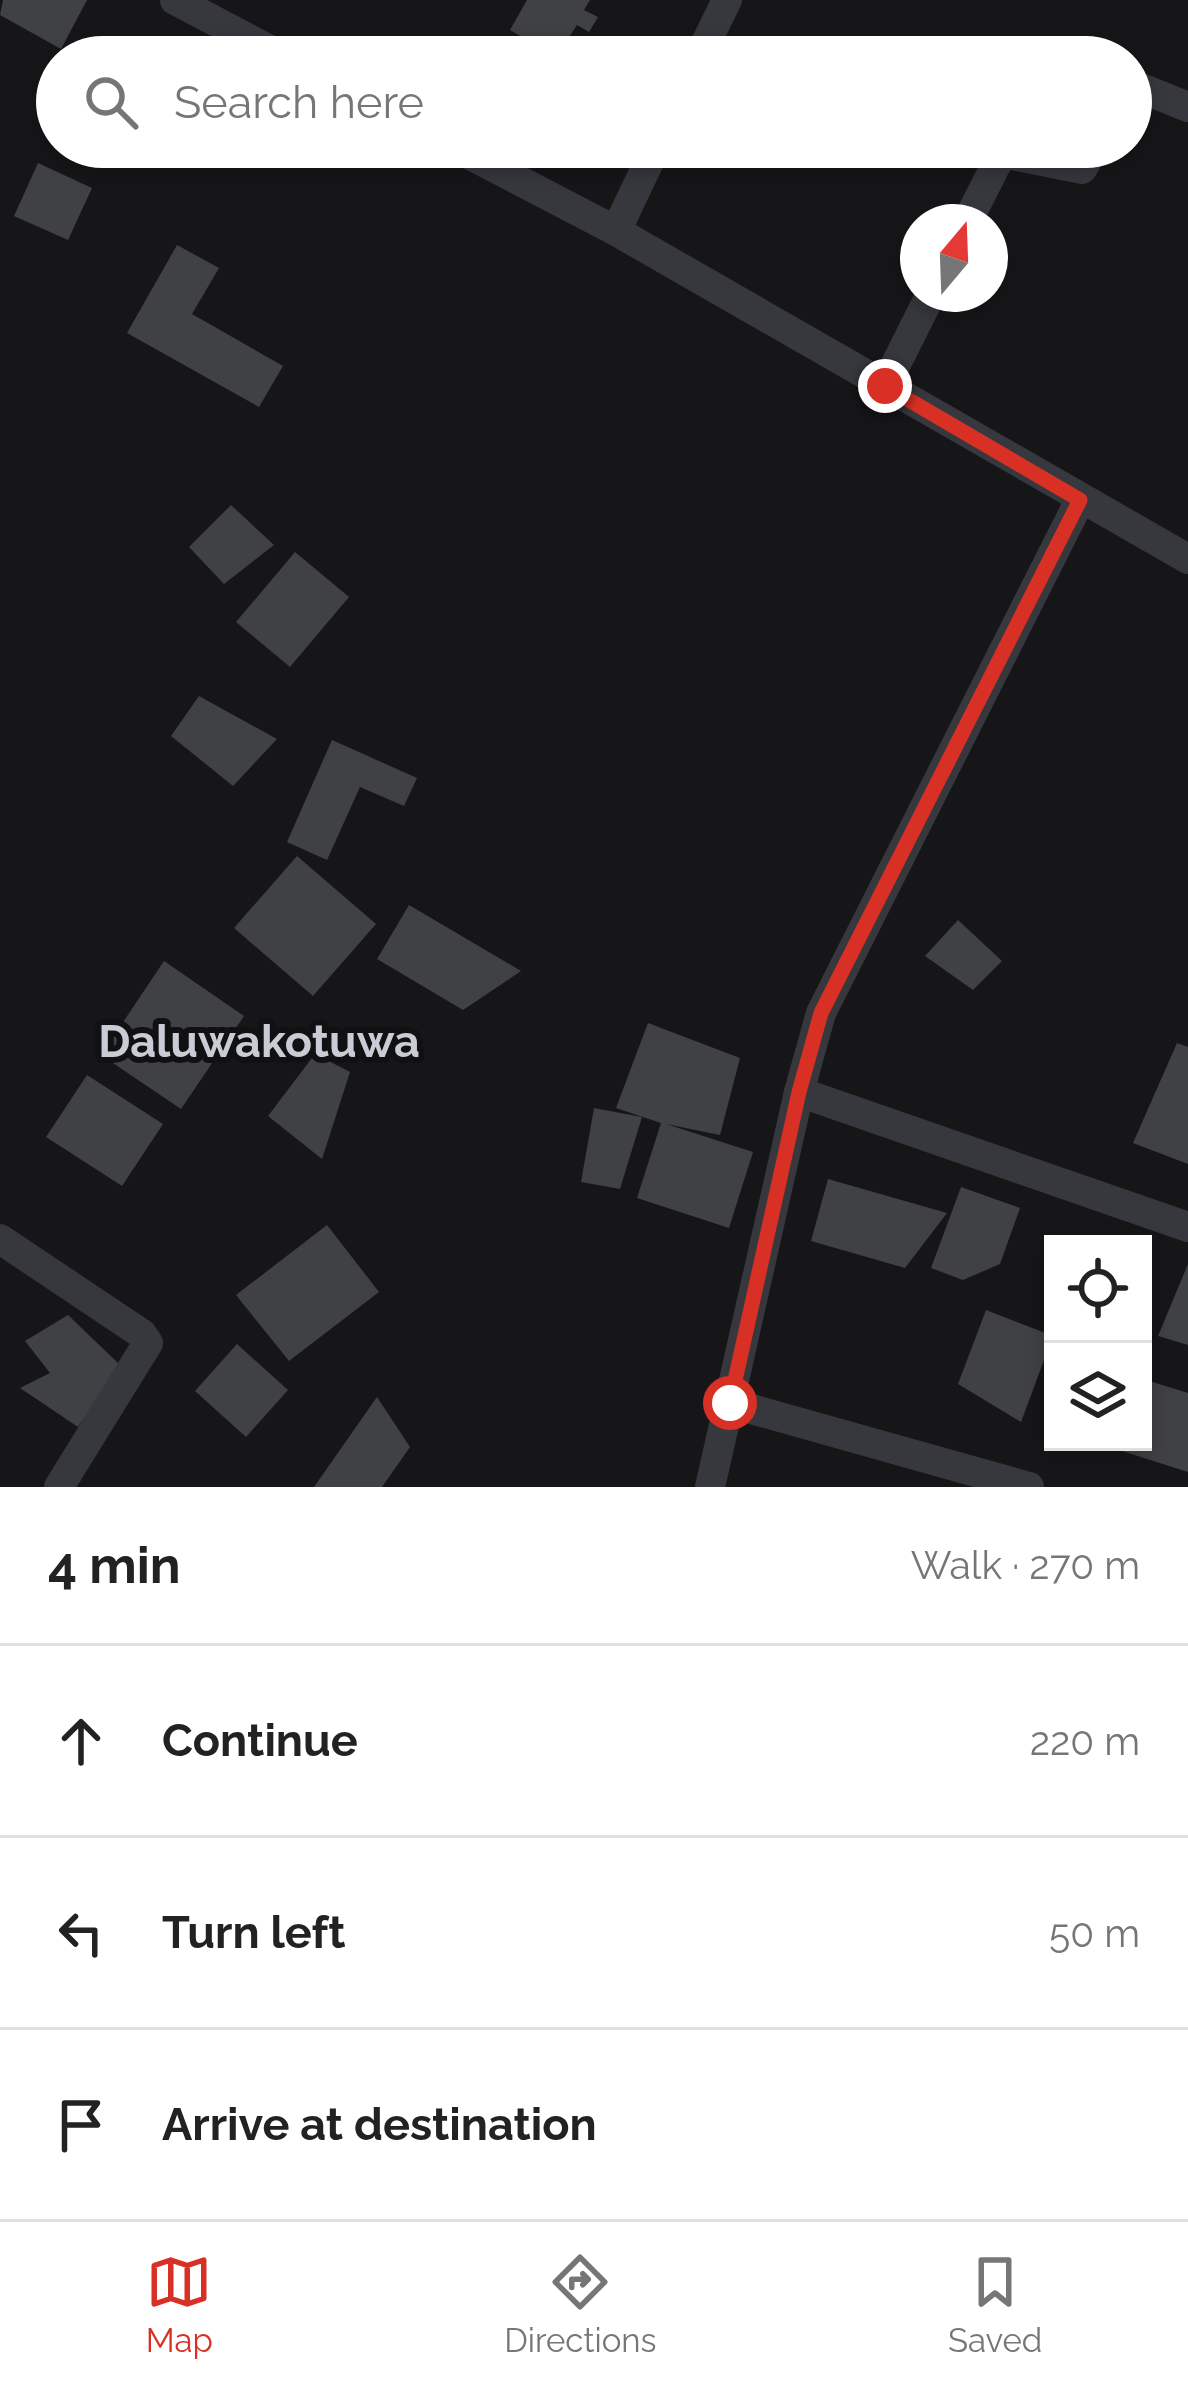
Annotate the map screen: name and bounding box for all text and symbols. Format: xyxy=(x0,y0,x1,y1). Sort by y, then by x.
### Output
search box xyxy=(36,36,1152,168)
icon: search xyxy=(78,69,144,135)
text: Search here xyxy=(174,76,424,129)
north arrow xyxy=(900,204,1008,312)
route end xyxy=(858,359,912,413)
district label: Daluwakotuwa xyxy=(98,1015,420,1068)
map controls xyxy=(1044,1235,1152,1451)
button: locate xyxy=(1044,1235,1152,1343)
button: layers xyxy=(1044,1343,1152,1451)
route start xyxy=(703,1376,757,1430)
text: 4 min xyxy=(48,1535,181,1595)
text: Walk · 270 m xyxy=(911,1542,1140,1588)
icon: ahead xyxy=(48,1708,114,1774)
text: Continue xyxy=(162,1714,358,1767)
text: 220 m xyxy=(1030,1718,1140,1764)
icon: left xyxy=(48,1900,114,1966)
text: Turn left xyxy=(162,1906,345,1959)
text: 50 m xyxy=(1049,1910,1140,1956)
icon: arrive xyxy=(48,2092,114,2158)
text: Arrive at destination xyxy=(162,2098,597,2151)
tab: Map xyxy=(146,2249,213,2360)
tab: Directions xyxy=(504,2249,657,2360)
tab: Saved xyxy=(948,2249,1042,2360)

